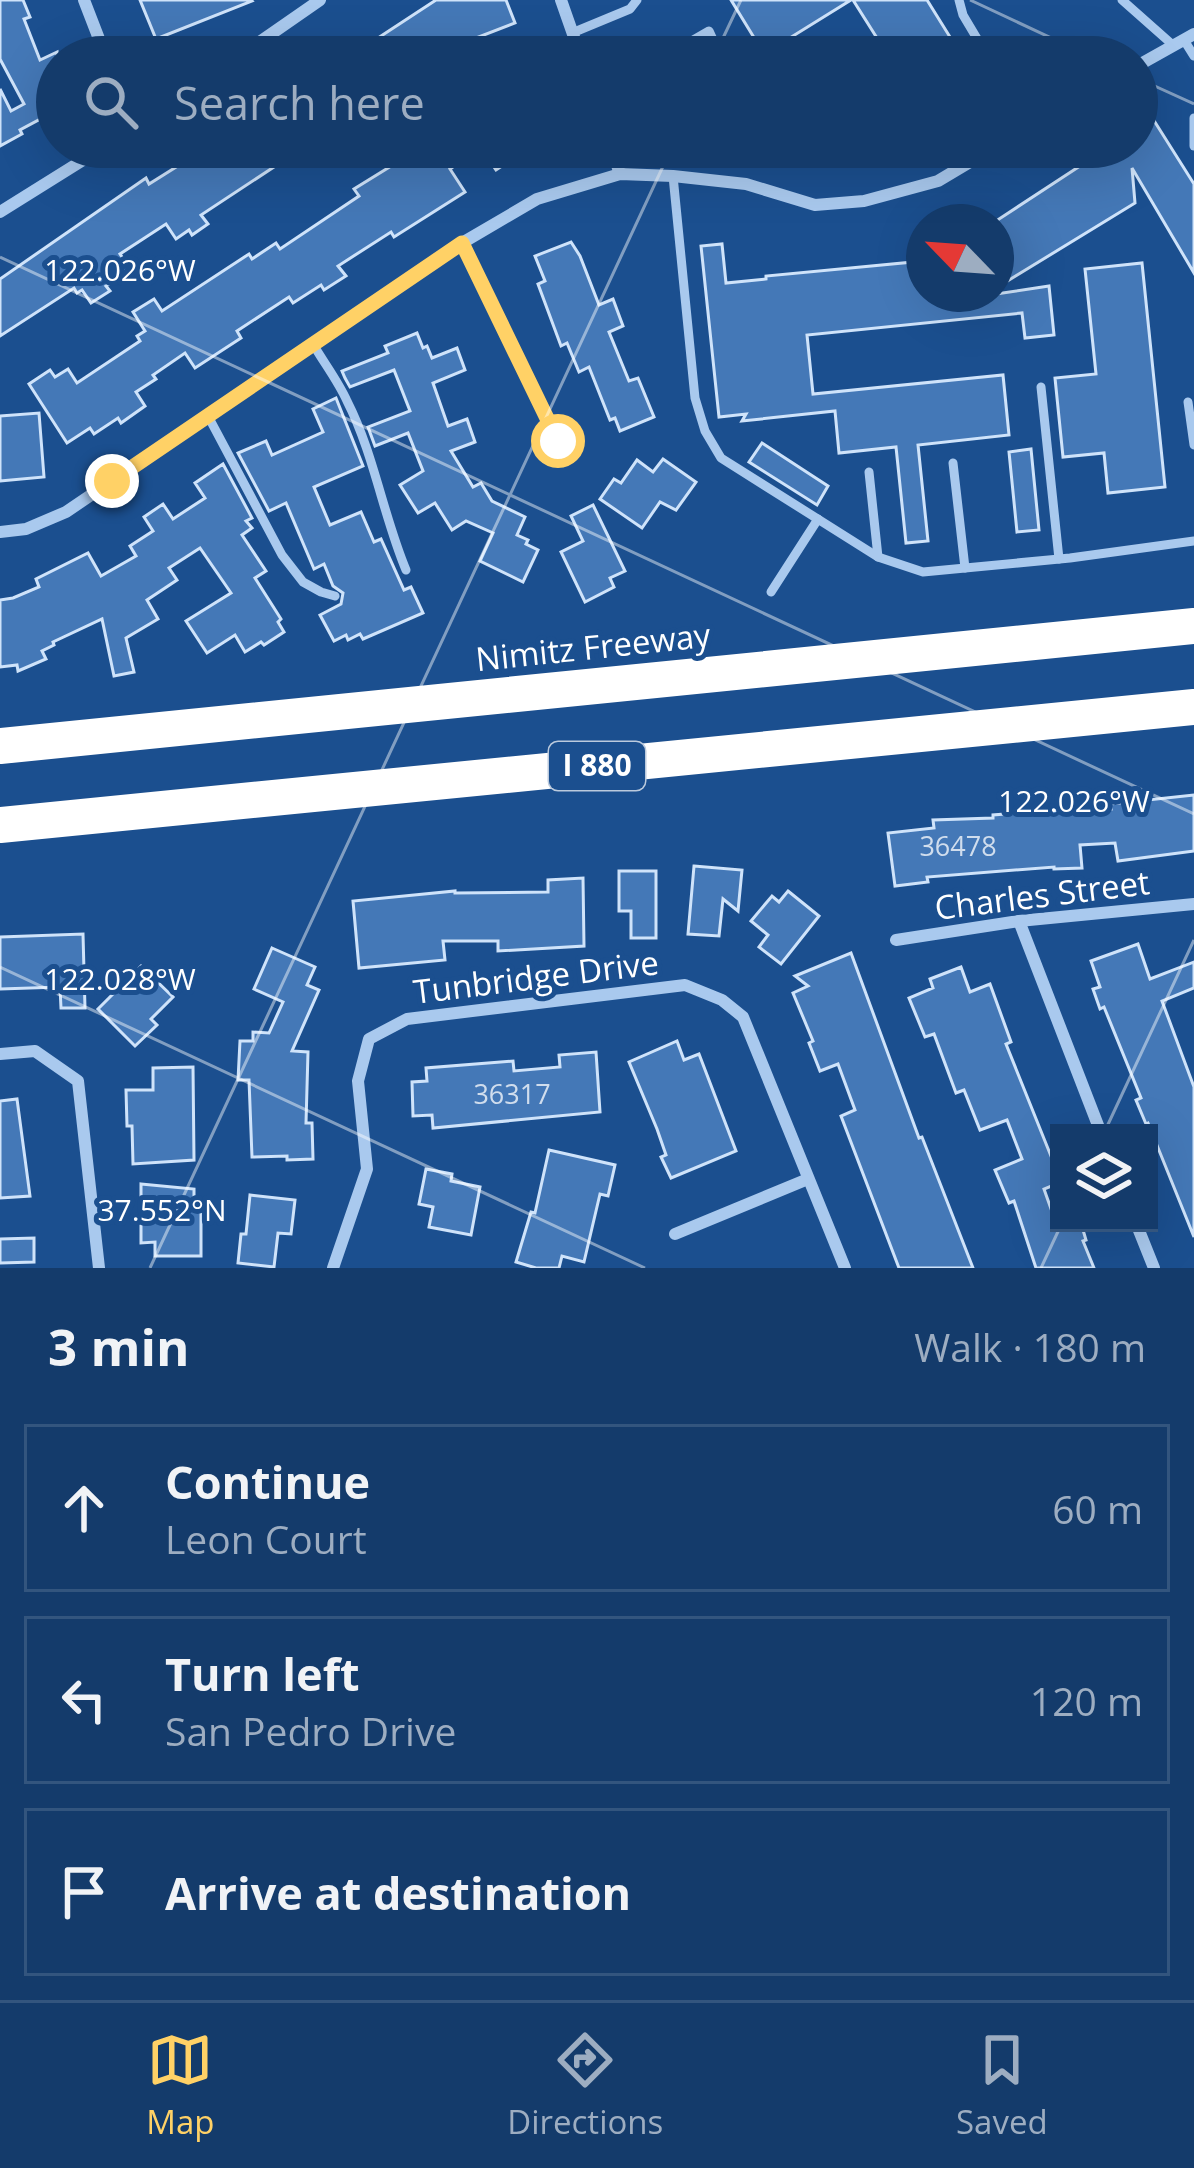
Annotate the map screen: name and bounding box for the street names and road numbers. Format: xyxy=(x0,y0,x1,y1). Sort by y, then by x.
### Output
street label: Nimitz Freeway xyxy=(473,612,713,681)
road number: I 880 xyxy=(549,742,645,790)
street label: Charles Street xyxy=(932,859,1152,930)
street label: Tunbridge Drive xyxy=(411,939,661,1014)

